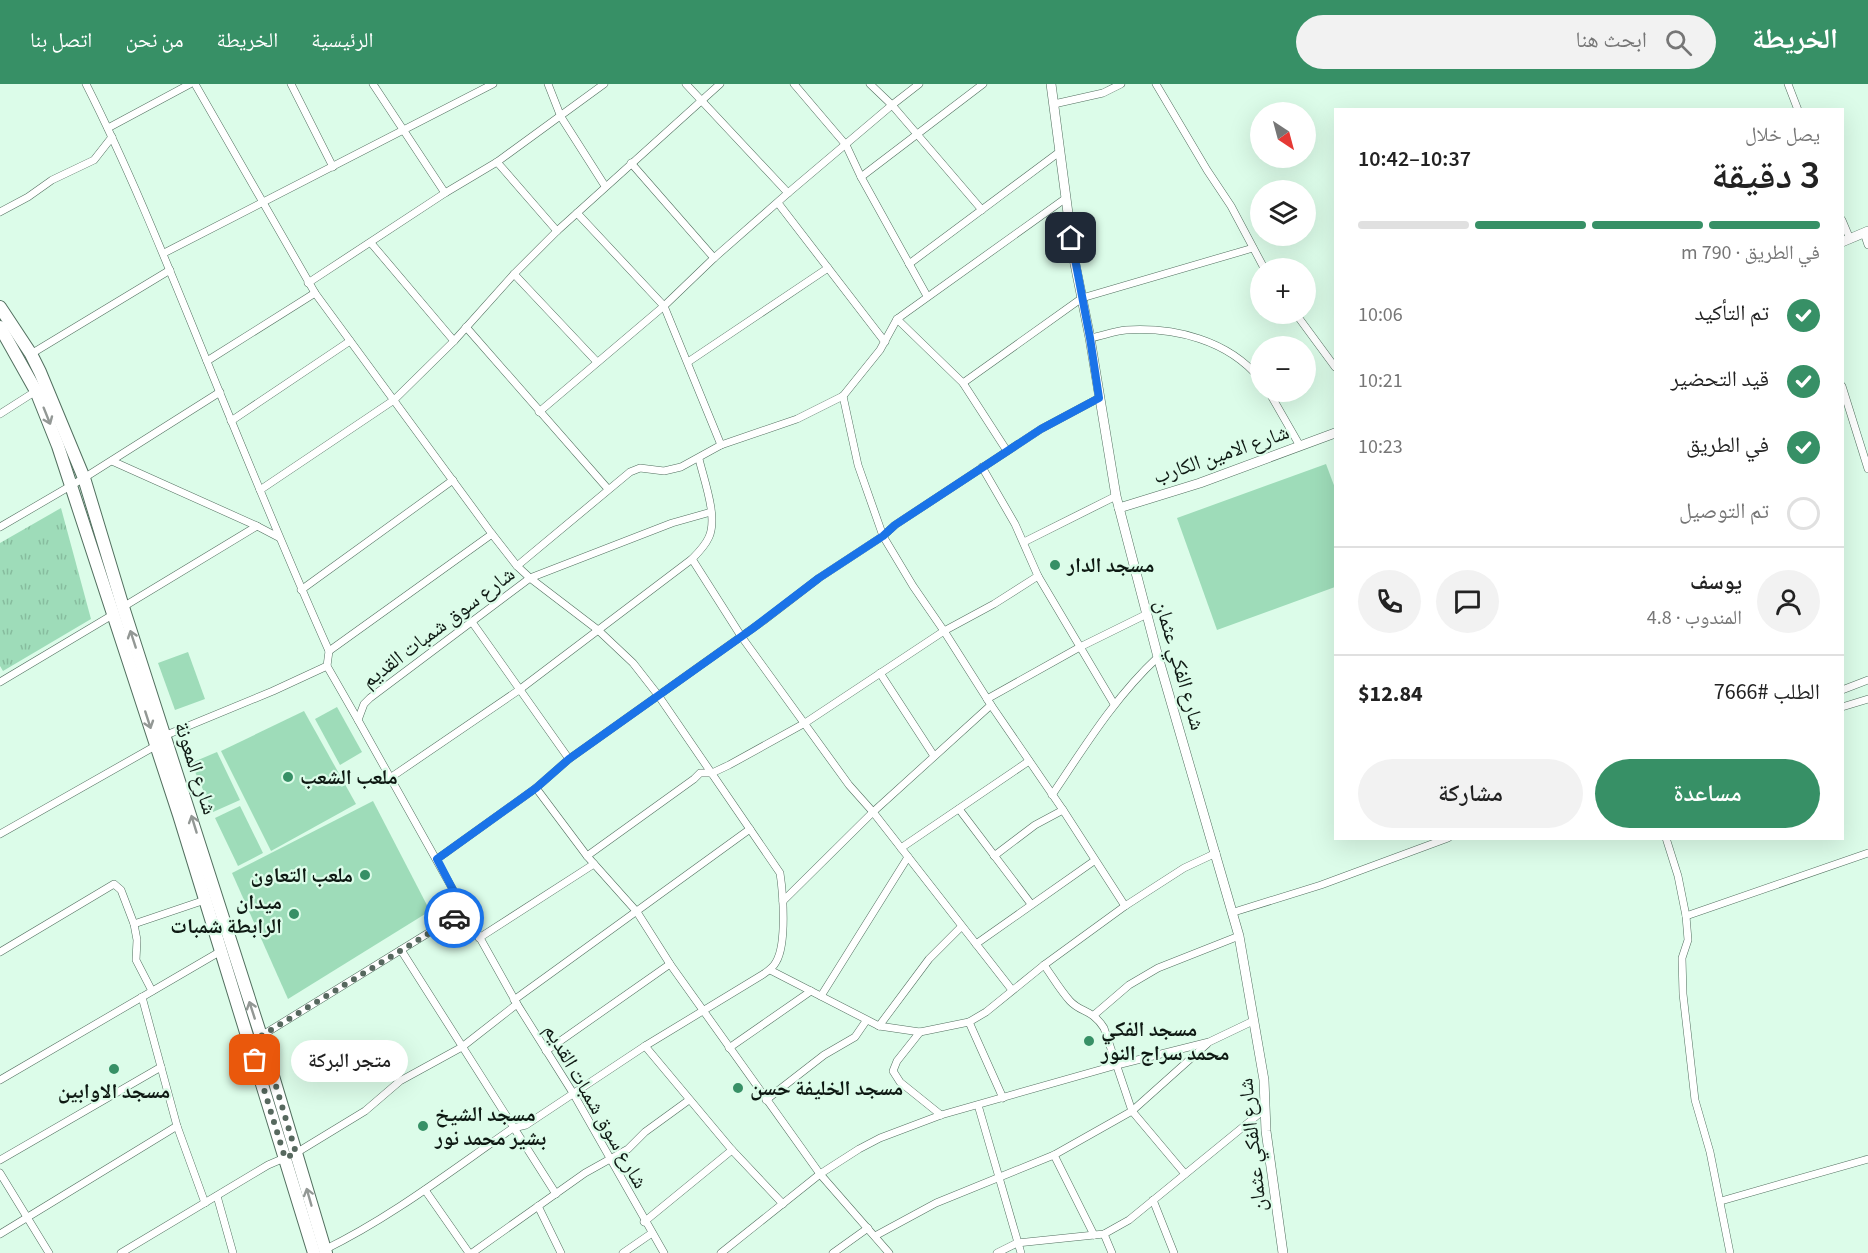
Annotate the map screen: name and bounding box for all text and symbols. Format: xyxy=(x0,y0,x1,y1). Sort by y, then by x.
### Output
search box xyxy=(1296,15,1716,69)
text: الخريطة xyxy=(1752,19,1838,59)
text: ابحث هنا xyxy=(1576,24,1647,56)
text: اتصل بنا xyxy=(30,25,92,55)
text: من نحن xyxy=(125,25,183,55)
text: الخريطة xyxy=(216,25,278,55)
text: الرئيسية xyxy=(311,25,374,55)
icon: search xyxy=(1662,26,1695,59)
north arrow xyxy=(1250,102,1316,168)
map controls xyxy=(1250,102,1316,402)
text: يصل خلال xyxy=(1745,121,1820,149)
text: 10:37–10:42 xyxy=(1358,143,1471,175)
text: 3 دقيقة xyxy=(1711,148,1820,204)
button: layers xyxy=(1250,180,1316,246)
pin xyxy=(1045,212,1096,263)
icon: home xyxy=(1054,221,1087,254)
text: في الطريق · 790 m xyxy=(1681,239,1820,267)
button: + xyxy=(1250,258,1316,324)
text: تم التأكيد xyxy=(1695,297,1769,329)
icon: check xyxy=(1787,299,1820,332)
text: 10:06 xyxy=(1358,301,1403,329)
button: − xyxy=(1250,336,1316,402)
text: قيد التحضير xyxy=(1671,363,1769,395)
icon: check xyxy=(1787,365,1820,398)
text: 10:21 xyxy=(1358,367,1403,395)
one-way arrow xyxy=(42,406,53,424)
street label: شارع الامين الكارب xyxy=(1149,417,1293,491)
text: في الطريق xyxy=(1686,429,1769,461)
icon: check xyxy=(1787,431,1820,464)
text: 10:23 xyxy=(1358,433,1403,461)
text: تم التوصيل xyxy=(1679,495,1769,527)
place label: مسجد الدار xyxy=(1066,550,1154,580)
marker: مسجد الدار xyxy=(1048,558,1062,572)
street label: شارع سوق شمبات القديم xyxy=(355,559,521,695)
text: يوسف xyxy=(1690,566,1742,598)
button: phone xyxy=(1358,570,1421,633)
button: chat xyxy=(1436,570,1499,633)
button: person xyxy=(1757,570,1820,633)
street label: شارع الفكي عثمان xyxy=(1146,596,1213,734)
text: المندوب · 4.8 xyxy=(1647,604,1742,632)
one-way arrow xyxy=(127,630,138,649)
text: الطلب #7666 xyxy=(1714,676,1820,708)
text: $12.84 xyxy=(1358,678,1423,710)
one-way arrow xyxy=(143,710,154,729)
street label: شارع المعونة xyxy=(167,718,225,818)
button: مشاركة xyxy=(1358,759,1583,828)
button: مساعدة xyxy=(1595,759,1820,828)
place label: ملعب الشعب xyxy=(300,762,398,792)
marker: ملعب الشعب xyxy=(281,770,295,784)
one-way arrow xyxy=(188,815,199,834)
place label: ملعب التعاون xyxy=(250,860,353,890)
marker: ملعب التعاون xyxy=(358,868,372,882)
place label: ميدان الرابطة شمبات xyxy=(170,887,282,941)
courier xyxy=(424,888,484,948)
icon: car xyxy=(438,902,471,935)
marker: ميدان الرابطة شمبات xyxy=(287,907,301,921)
one-way arrow xyxy=(246,1001,257,1020)
place label: مسجد الفكي محمد سراج النور xyxy=(1100,1014,1230,1068)
street label: شارع سوق شمبات القديم xyxy=(537,1018,655,1194)
pin xyxy=(229,1034,280,1085)
marker: مسجد الفكي محمد سراج النور xyxy=(1082,1034,1096,1048)
callout: متجر البركة xyxy=(291,1039,408,1081)
icon: bag xyxy=(238,1043,271,1076)
text: متجر البركة xyxy=(308,1047,391,1075)
marker: مسجد الاوابين xyxy=(107,1062,121,1076)
place label: مسجد الخليفة حسن xyxy=(750,1073,903,1103)
place label: مسجد الاوابين xyxy=(58,1076,170,1106)
street label: شارع الفكي عثمان xyxy=(1230,1076,1275,1213)
marker: مسجد الخليفة حسن xyxy=(731,1081,745,1095)
place label: مسجد الشيخ بشير محمد نور xyxy=(434,1099,546,1153)
marker: مسجد الشيخ بشير محمد نور xyxy=(416,1119,430,1133)
one-way arrow xyxy=(303,1188,314,1207)

